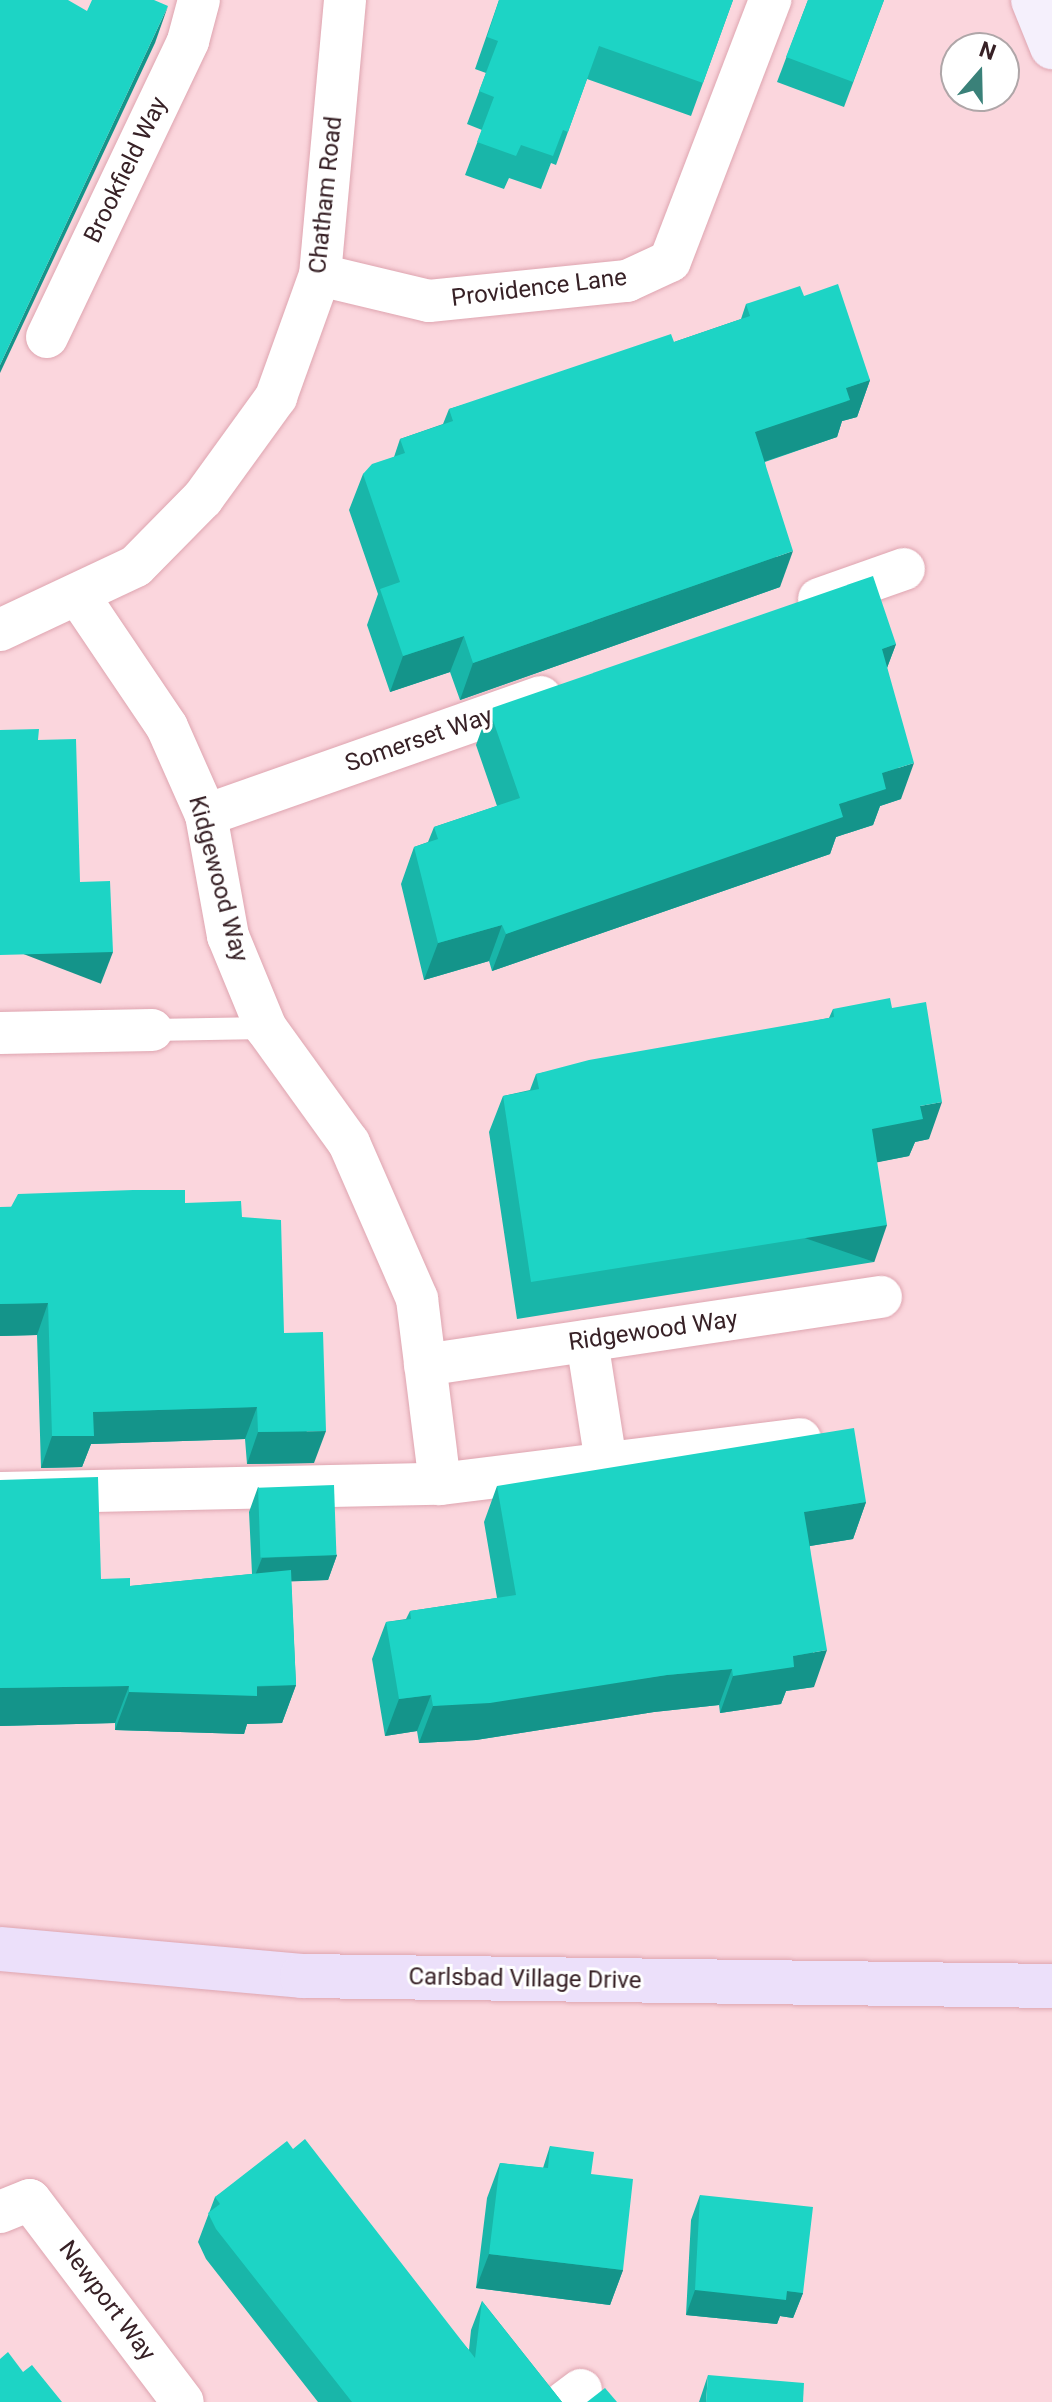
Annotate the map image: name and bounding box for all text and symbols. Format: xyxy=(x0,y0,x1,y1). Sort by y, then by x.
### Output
north arrow xyxy=(940,32,1020,112)
text: N xyxy=(976,36,999,65)
street label: Brookfield Way xyxy=(78,92,174,248)
street label: Chatham Road xyxy=(303,115,349,275)
street label: Providence Lane xyxy=(450,263,628,313)
street label: Somerset Way xyxy=(342,701,496,779)
street label: Kidgewood Way xyxy=(182,793,254,965)
street label: Ridgewood Way xyxy=(567,1305,739,1357)
street label: Carlsbad Village Drive xyxy=(408,1963,642,1995)
street label: Newport Way xyxy=(53,2235,161,2367)

